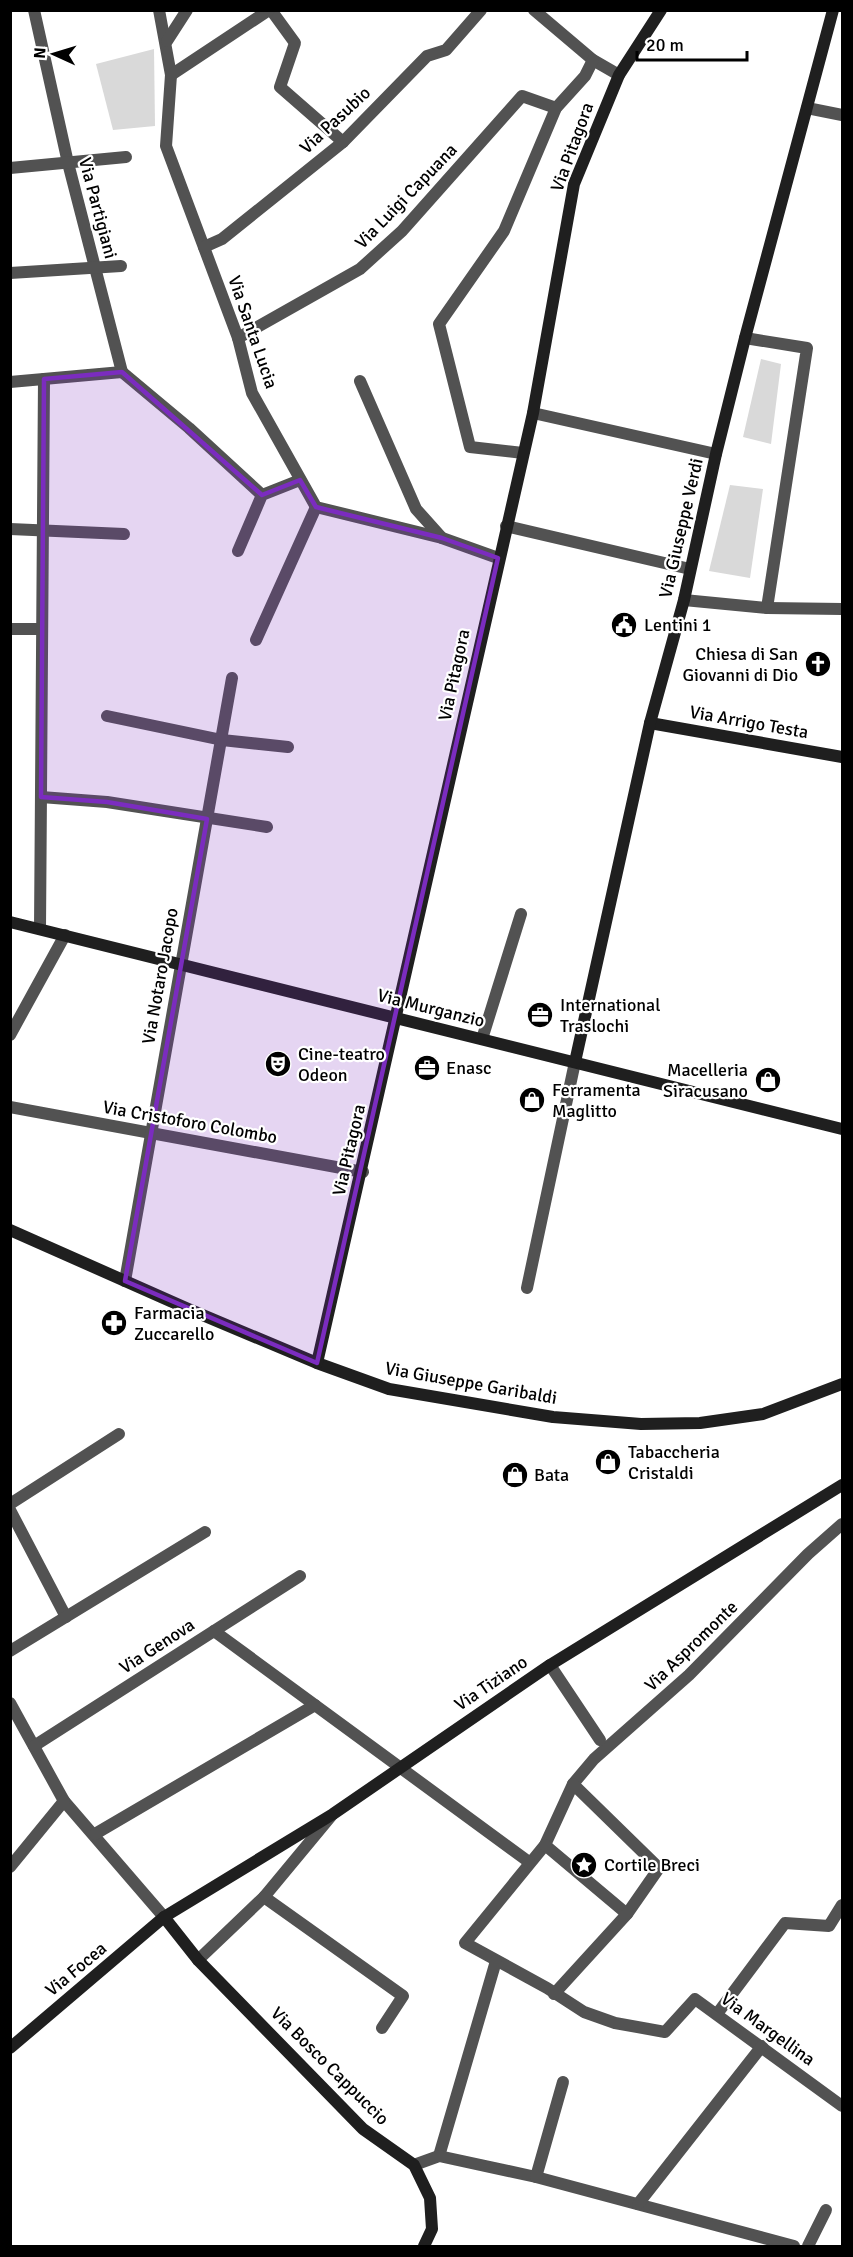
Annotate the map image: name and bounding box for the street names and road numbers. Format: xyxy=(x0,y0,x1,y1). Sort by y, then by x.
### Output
street label: Via Pasubio xyxy=(295,82,375,158)
street label: Via Pitagora xyxy=(546,99,598,195)
street label: Via Luigi Capuana xyxy=(350,139,462,253)
street label: Via Partigiani xyxy=(74,155,122,261)
street label: Via Santa Lucia xyxy=(223,273,283,391)
street label: Via Giuseppe Verdi xyxy=(654,456,708,600)
street label: Via Pitagora xyxy=(434,627,474,723)
street label: Via Arrigo Testa xyxy=(688,701,810,743)
street label: Via Notaro Jacopo xyxy=(137,906,183,1046)
street label: Via Murganzio xyxy=(375,984,487,1032)
street label: Via Cristoforo Colombo xyxy=(101,1096,279,1148)
street label: Via Pitagora xyxy=(328,1102,370,1198)
street label: Via Giuseppe Garibaldi xyxy=(383,1357,559,1409)
street label: Via Aspromonte xyxy=(640,1596,742,1696)
street label: Via Genova xyxy=(115,1614,199,1678)
street label: Via Tiziano xyxy=(450,1651,532,1715)
street label: Via Focea xyxy=(41,1937,111,2001)
street label: Via Margellina xyxy=(717,1987,819,2071)
street label: Via Bosco Cappuccio xyxy=(266,2002,394,2130)

